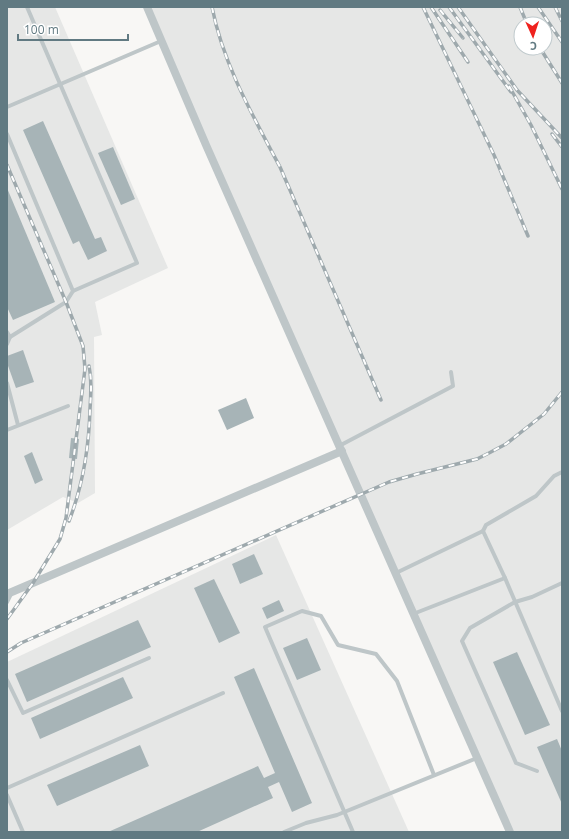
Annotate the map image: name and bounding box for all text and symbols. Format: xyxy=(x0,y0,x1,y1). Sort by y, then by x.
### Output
scale bar xyxy=(18,16,128,42)
north arrow xyxy=(513,16,553,56)
text: 100 m xyxy=(24,21,59,38)
text: С xyxy=(530,39,537,54)

